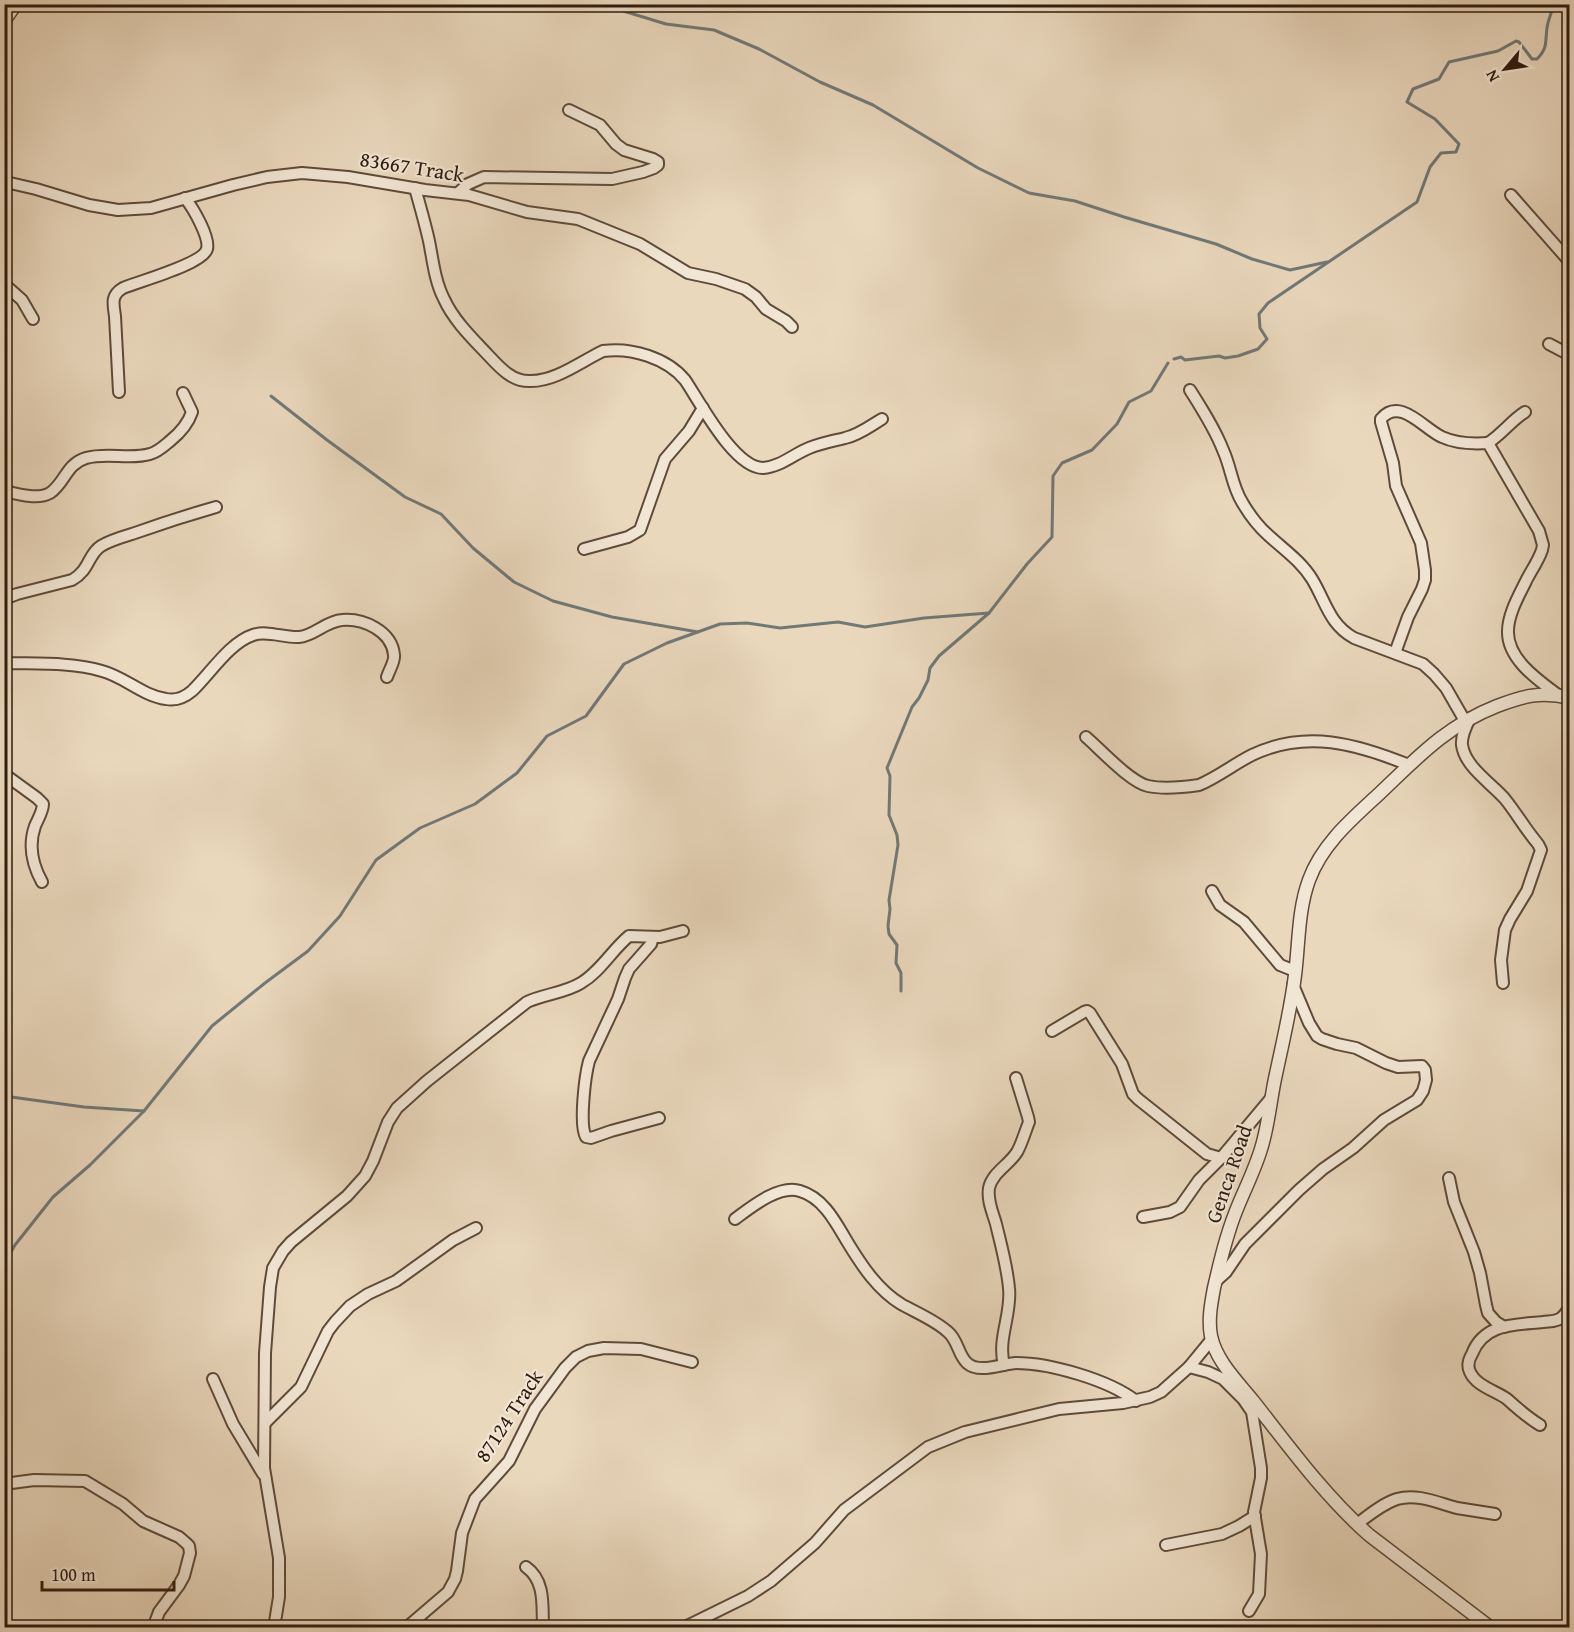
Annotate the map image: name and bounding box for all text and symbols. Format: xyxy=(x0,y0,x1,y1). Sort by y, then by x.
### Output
north arrow xyxy=(1475,39,1535,99)
text: N xyxy=(1479,66,1505,87)
street label: 83667 Track xyxy=(358,143,467,190)
street label: Genca Road xyxy=(1197,1120,1260,1227)
street label: 87124 Track xyxy=(467,1363,550,1468)
scale bar xyxy=(42,1554,174,1592)
text: 100 m xyxy=(51,1561,96,1588)

